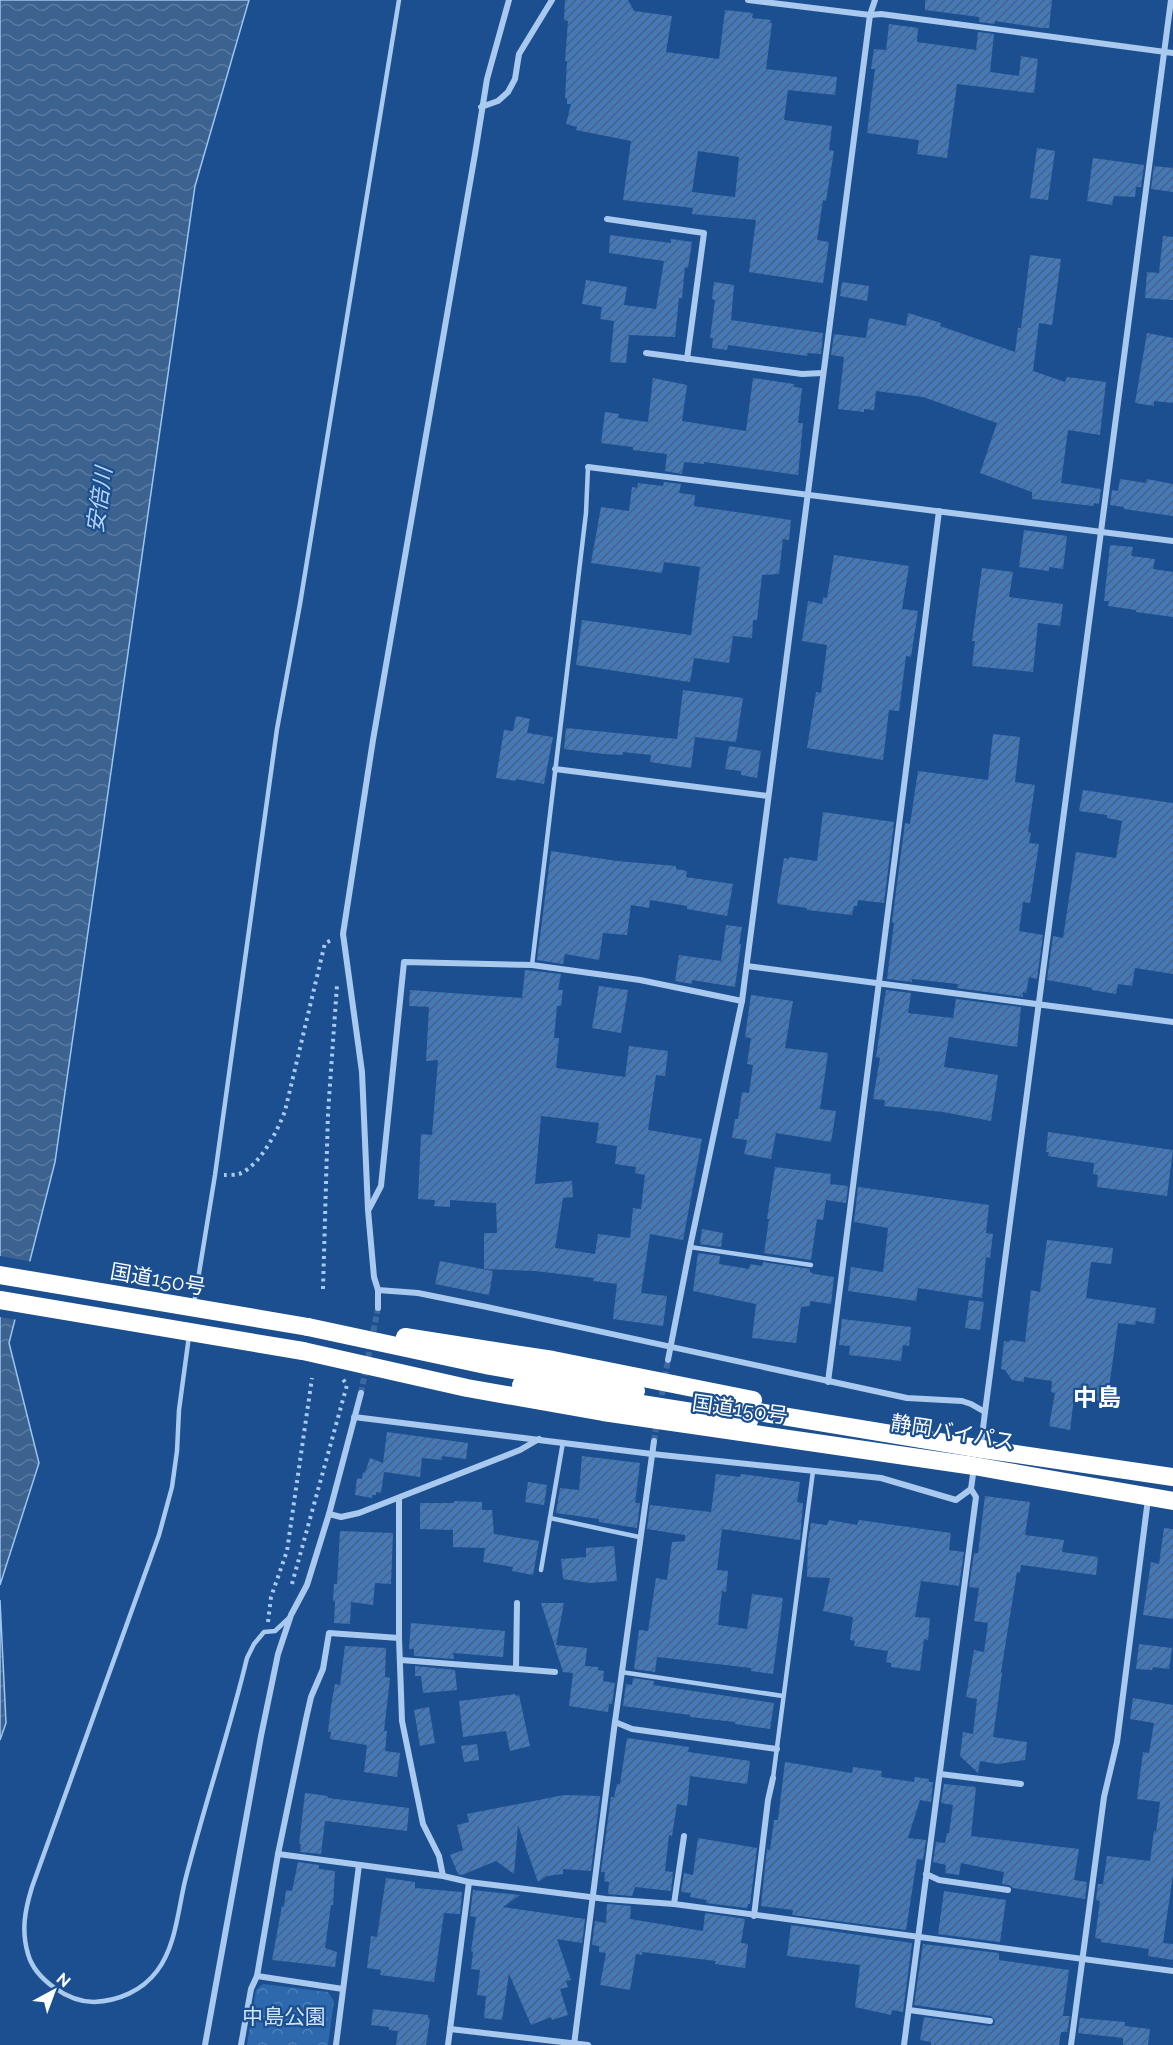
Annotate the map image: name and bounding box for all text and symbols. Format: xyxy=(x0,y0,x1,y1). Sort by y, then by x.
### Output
water label: 安倍川 xyxy=(82,464,117,534)
street label: 国道150号 xyxy=(108,1258,208,1300)
district label: 中島 xyxy=(1073,1383,1121,1412)
street label: 国道150号 xyxy=(691,1390,789,1428)
street label: 静岡バイパス xyxy=(889,1410,1017,1454)
north arrow xyxy=(24,1961,84,2021)
text: N xyxy=(53,1969,74,1991)
park label: 中島公園 xyxy=(242,2004,326,2029)

